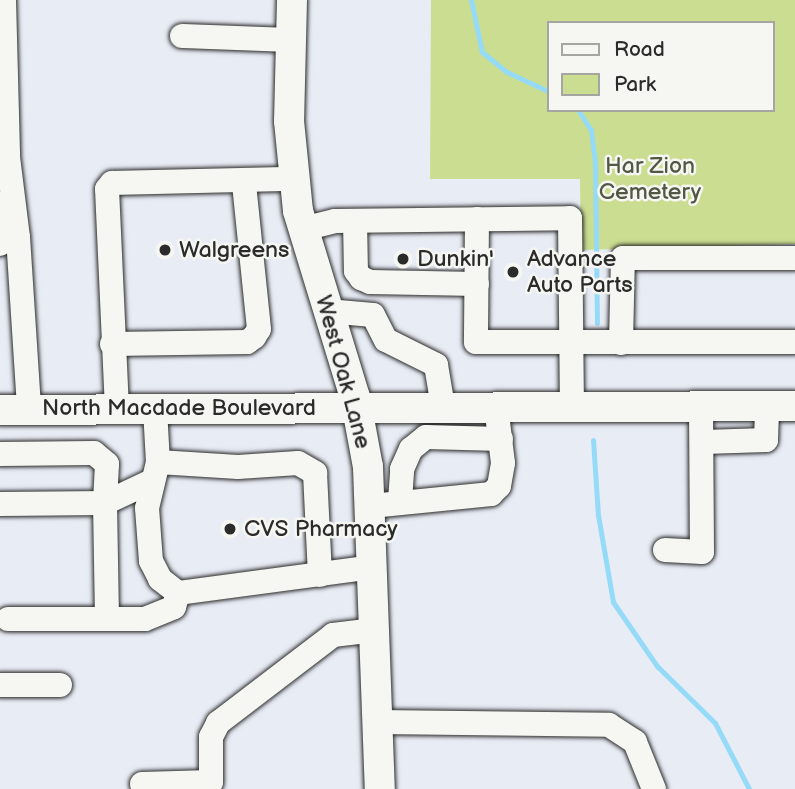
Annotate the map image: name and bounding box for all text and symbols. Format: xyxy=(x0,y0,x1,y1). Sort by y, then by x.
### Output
legend xyxy=(546,21,774,112)
text: Road xyxy=(614,37,665,62)
text: Park xyxy=(614,72,656,97)
park label: Har Zion Cemetery xyxy=(599,152,701,206)
place label: Walgreens xyxy=(179,236,289,264)
marker: Walgreens xyxy=(157,242,173,258)
place label: Dunkin' xyxy=(417,245,494,273)
place label: Advance Auto Parts xyxy=(527,245,633,299)
marker: Dunkin' xyxy=(395,251,411,267)
marker: Advance Auto Parts xyxy=(505,264,521,280)
street label: West Oak Lane xyxy=(309,292,377,452)
street label: North Macdade Boulevard xyxy=(42,394,316,422)
place label: CVS Pharmacy xyxy=(244,515,398,543)
marker: CVS Pharmacy xyxy=(222,521,238,537)

